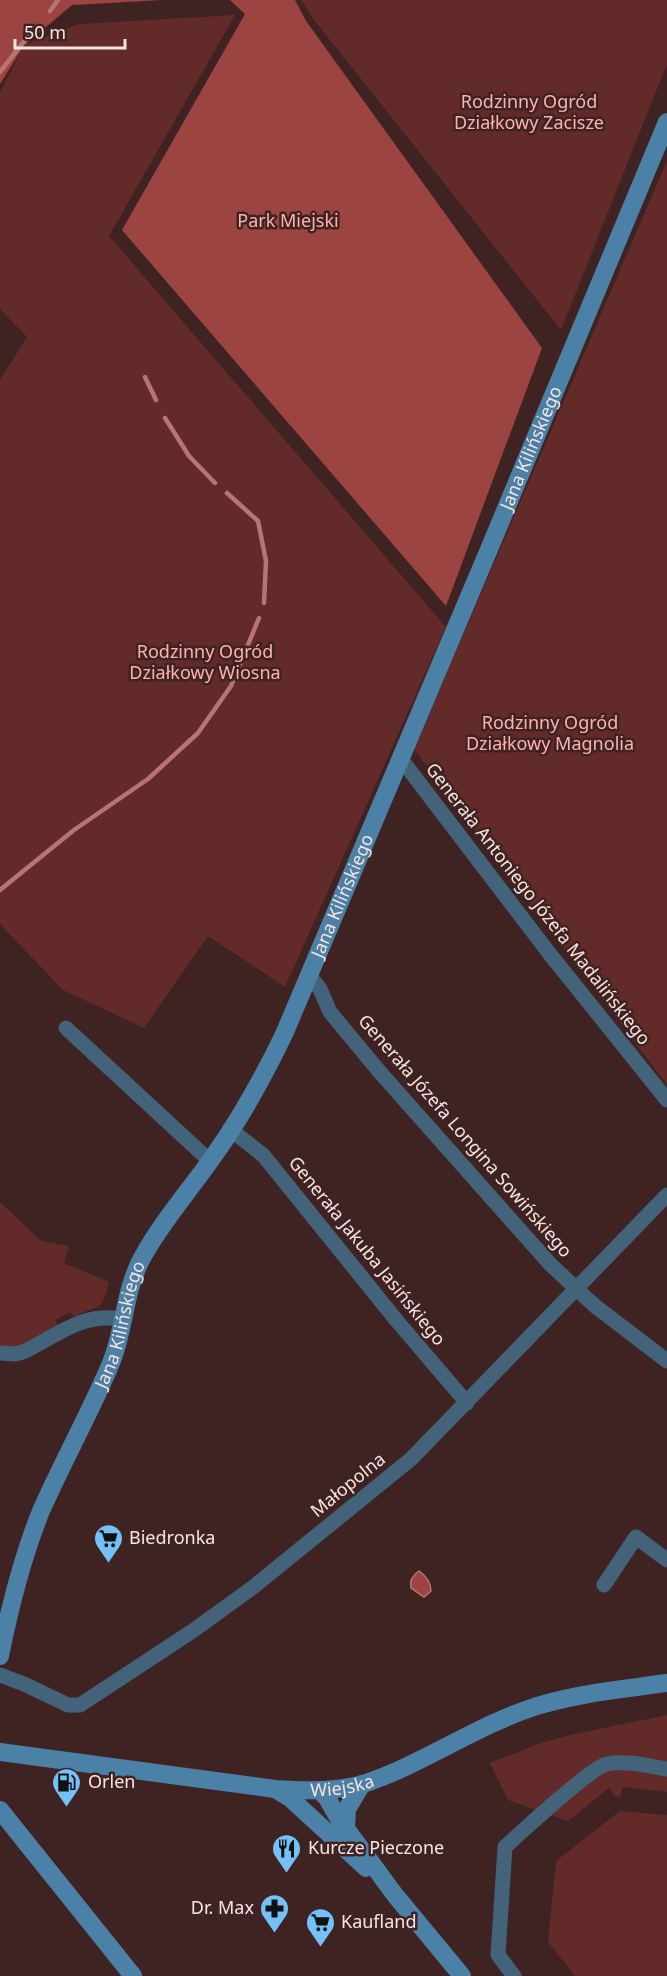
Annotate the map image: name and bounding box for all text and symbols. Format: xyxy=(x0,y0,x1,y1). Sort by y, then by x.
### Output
scale bar xyxy=(15,12,124,50)
text: 50 m xyxy=(24,20,66,44)
park label: Rodzinny Ogród Działkowy Zacisze xyxy=(454,89,604,134)
park label: Park Miejski xyxy=(237,208,339,232)
street label: Jana Kilińskiego xyxy=(493,382,567,515)
park label: Rodzinny Ogród Działkowy Wiosna xyxy=(129,639,281,684)
park label: Rodzinny Ogród Działkowy Magnolia xyxy=(466,710,634,755)
street label: Generała Antoniego Józefa Madalińskiego xyxy=(421,757,657,1049)
street label: Jana Kilińskiego xyxy=(304,830,378,963)
street label: Generała Józefa Longina Sowińskiego xyxy=(353,1009,578,1262)
street label: Generała Jakuba Jasińskiego xyxy=(284,1151,452,1350)
street label: Jana Kilińskiego xyxy=(88,1257,150,1394)
street label: Małopolna xyxy=(305,1447,390,1522)
supermarket icon: Biedronka xyxy=(92,1522,124,1564)
place label: Biedronka xyxy=(129,1525,215,1549)
fuel station icon: Orlen xyxy=(51,1766,83,1808)
street label: Wiejska xyxy=(310,1768,377,1801)
place label: Orlen xyxy=(88,1769,135,1793)
restaurant icon: Kurcze Pieczone xyxy=(271,1832,303,1874)
place label: Kurcze Pieczone xyxy=(308,1835,444,1859)
pharmacy icon: Dr. Max xyxy=(259,1892,291,1934)
place label: Dr. Max xyxy=(191,1895,254,1919)
supermarket icon: Kaufland xyxy=(304,1906,336,1948)
place label: Kaufland xyxy=(341,1909,417,1933)

